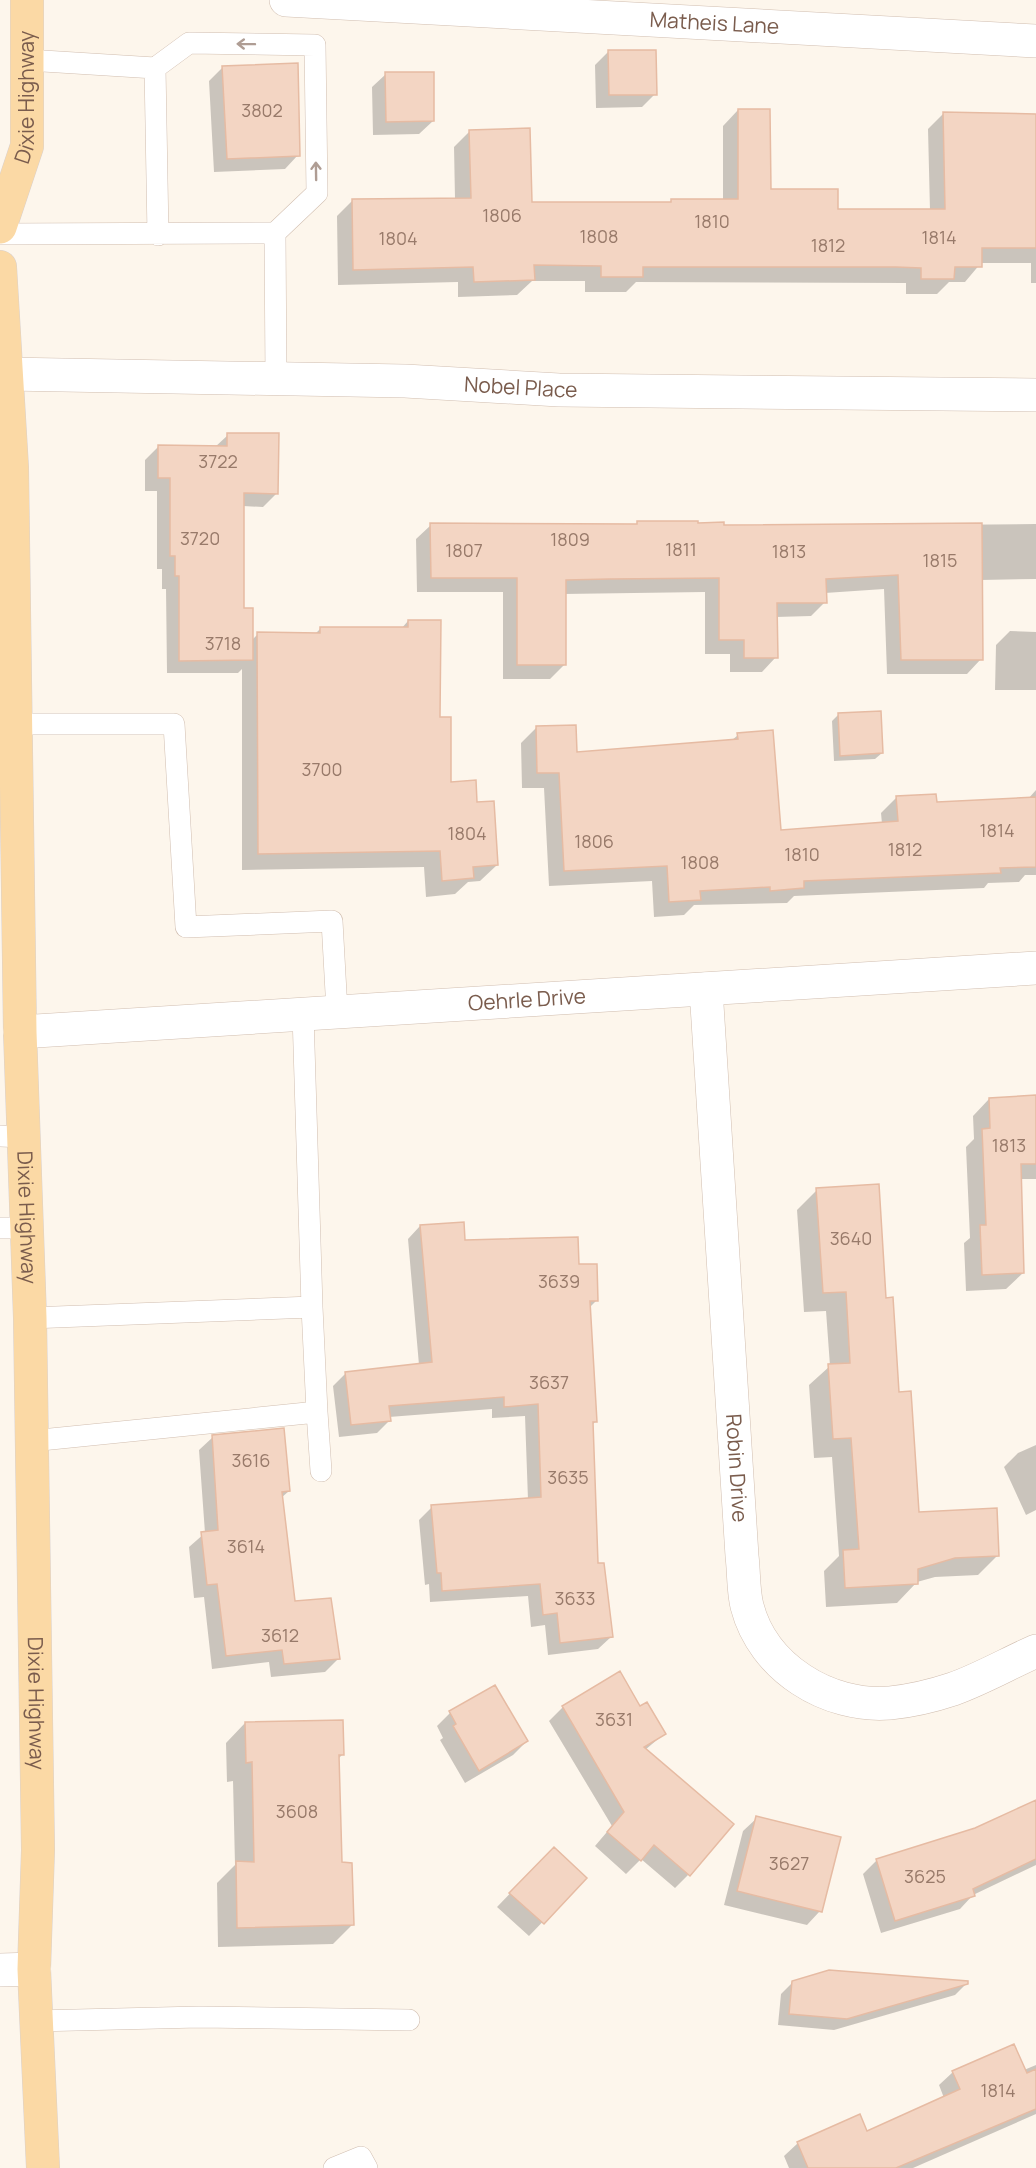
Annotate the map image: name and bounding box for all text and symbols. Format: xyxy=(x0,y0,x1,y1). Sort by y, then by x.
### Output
street label: Matheis Lane xyxy=(649,5,780,40)
street label: Dixie Highway xyxy=(7,31,40,167)
one-way arrow xyxy=(236,38,256,49)
house number: 3802 xyxy=(241,98,283,122)
one-way arrow xyxy=(311,161,322,181)
house number: 1806 xyxy=(482,203,522,227)
house number: 1810 xyxy=(694,209,730,233)
house number: 1808 xyxy=(580,224,618,248)
house number: 1814 xyxy=(921,225,957,249)
house number: 1804 xyxy=(378,226,418,250)
house number: 1812 xyxy=(811,233,845,257)
street label: Nobel Place xyxy=(463,369,578,403)
house number: 3722 xyxy=(198,449,238,473)
house number: 3720 xyxy=(180,526,220,550)
house number: 1809 xyxy=(550,527,590,551)
house number: 1811 xyxy=(665,537,697,561)
house number: 1807 xyxy=(445,538,483,562)
house number: 1813 xyxy=(772,539,806,563)
house number: 1815 xyxy=(923,548,957,572)
house number: 3718 xyxy=(205,631,241,655)
house number: 3700 xyxy=(302,757,342,781)
house number: 1814 xyxy=(979,818,1015,842)
house number: 1804 xyxy=(447,821,487,845)
house number: 1806 xyxy=(574,829,614,853)
house number: 1812 xyxy=(888,837,922,861)
house number: 1810 xyxy=(784,842,820,866)
house number: 1808 xyxy=(681,850,719,874)
street label: Oehrle Drive xyxy=(467,981,587,1017)
house number: 1813 xyxy=(992,1133,1026,1157)
street label: Dixie Highway xyxy=(11,1150,44,1285)
house number: 3640 xyxy=(830,1226,872,1250)
house number: 3639 xyxy=(538,1269,580,1293)
house number: 3637 xyxy=(529,1370,569,1394)
street label: Robin Drive xyxy=(720,1413,755,1523)
house number: 3616 xyxy=(231,1448,271,1472)
house number: 3635 xyxy=(547,1465,589,1489)
house number: 3614 xyxy=(227,1534,265,1558)
house number: 3633 xyxy=(554,1586,596,1610)
house number: 3612 xyxy=(261,1623,299,1647)
street label: Dixie Highway xyxy=(22,1636,52,1770)
house number: 3631 xyxy=(595,1707,633,1731)
house number: 3608 xyxy=(276,1799,318,1823)
house number: 3627 xyxy=(769,1851,809,1875)
house number: 3625 xyxy=(904,1864,946,1888)
house number: 1814 xyxy=(980,2078,1016,2102)

